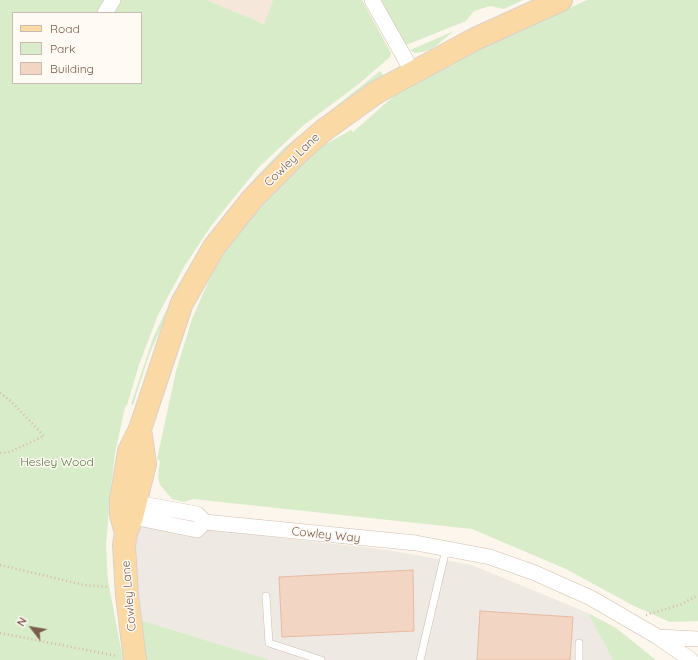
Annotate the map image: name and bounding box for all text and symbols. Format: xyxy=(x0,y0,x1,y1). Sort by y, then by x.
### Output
legend xyxy=(12,12,142,84)
text: Road xyxy=(50,21,80,36)
text: Park xyxy=(50,41,75,56)
text: Building xyxy=(50,61,94,76)
street label: Cowley Lane xyxy=(261,130,323,190)
park label: Hesley Wood xyxy=(20,455,94,469)
street label: Cowley Way xyxy=(291,524,361,546)
street label: Cowley Lane xyxy=(119,560,139,632)
north arrow xyxy=(12,608,52,648)
text: N xyxy=(14,615,30,629)

